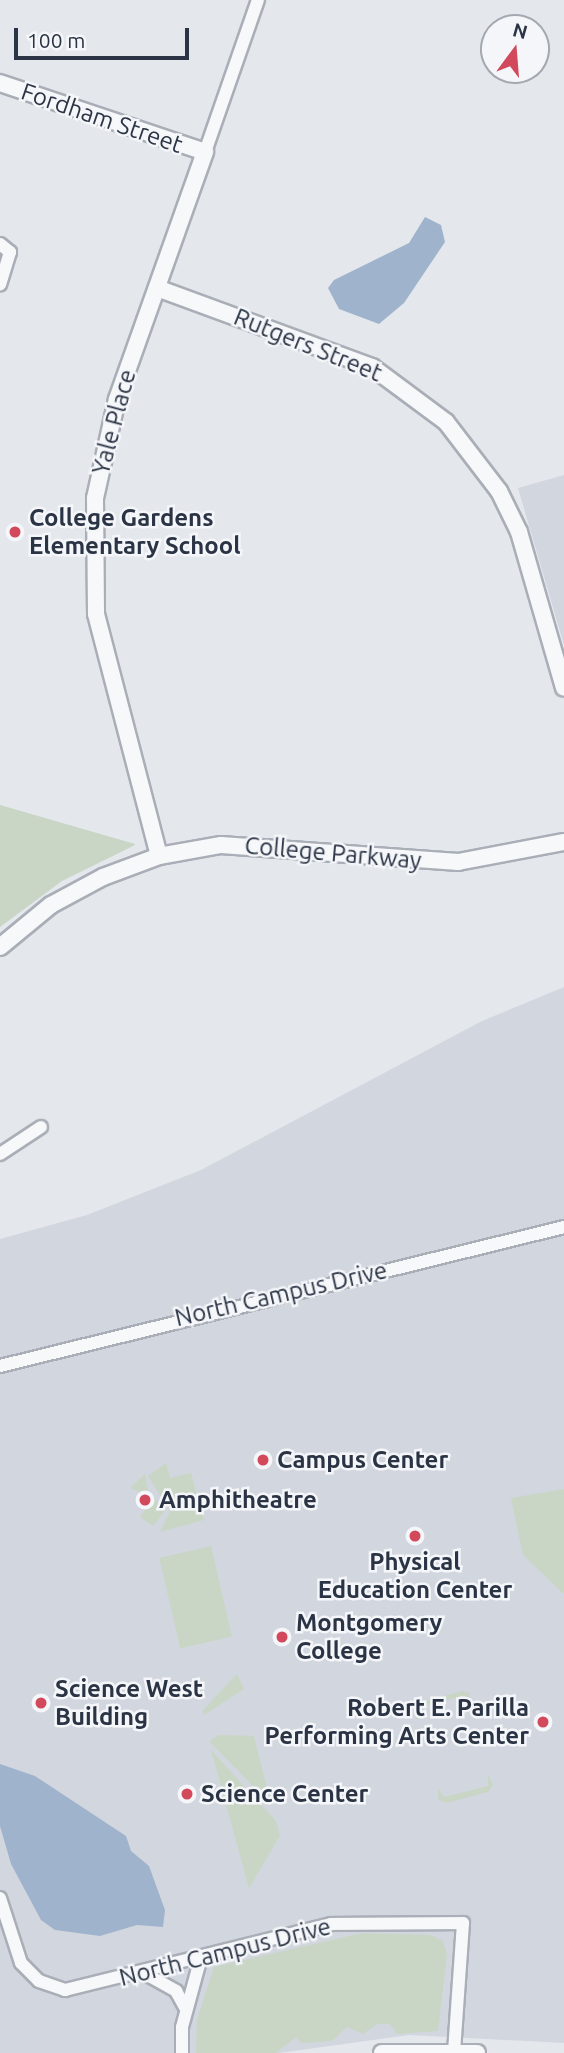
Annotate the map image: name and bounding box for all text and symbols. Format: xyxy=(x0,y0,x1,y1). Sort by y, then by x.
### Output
scale bar xyxy=(18,14,192,58)
north arrow xyxy=(480,14,550,84)
text: N xyxy=(510,18,530,43)
text: 100 m xyxy=(27,28,85,52)
street label: Fordham Street xyxy=(17,77,187,159)
street label: Rutgers Street xyxy=(230,302,386,388)
street label: Yale Place xyxy=(86,366,142,478)
place label: College Gardens Elementary School xyxy=(29,504,241,560)
marker: College Gardens Elementary School xyxy=(7,524,23,540)
street label: College Parkway xyxy=(243,831,423,875)
street label: North Campus Drive xyxy=(172,1256,390,1332)
place label: Campus Center xyxy=(277,1446,448,1474)
marker: Campus Center xyxy=(255,1452,271,1468)
place label: Amphitheatre xyxy=(159,1486,317,1514)
marker: Amphitheatre xyxy=(137,1492,153,1508)
marker: Physical Education Center xyxy=(407,1528,423,1544)
place label: Physical Education Center xyxy=(318,1548,512,1604)
place label: Montgomery College xyxy=(296,1609,442,1665)
marker: Montgomery College xyxy=(274,1629,290,1645)
place label: Science West Building xyxy=(55,1675,203,1731)
place label: Robert E. Parilla Performing Arts Center xyxy=(265,1694,529,1750)
marker: Science West Building xyxy=(33,1695,49,1711)
marker: Robert E. Parilla Performing Arts Center xyxy=(535,1714,551,1730)
place label: Science Center xyxy=(201,1780,368,1808)
marker: Science Center xyxy=(179,1786,195,1802)
street label: North Campus Drive xyxy=(116,1912,334,1992)

